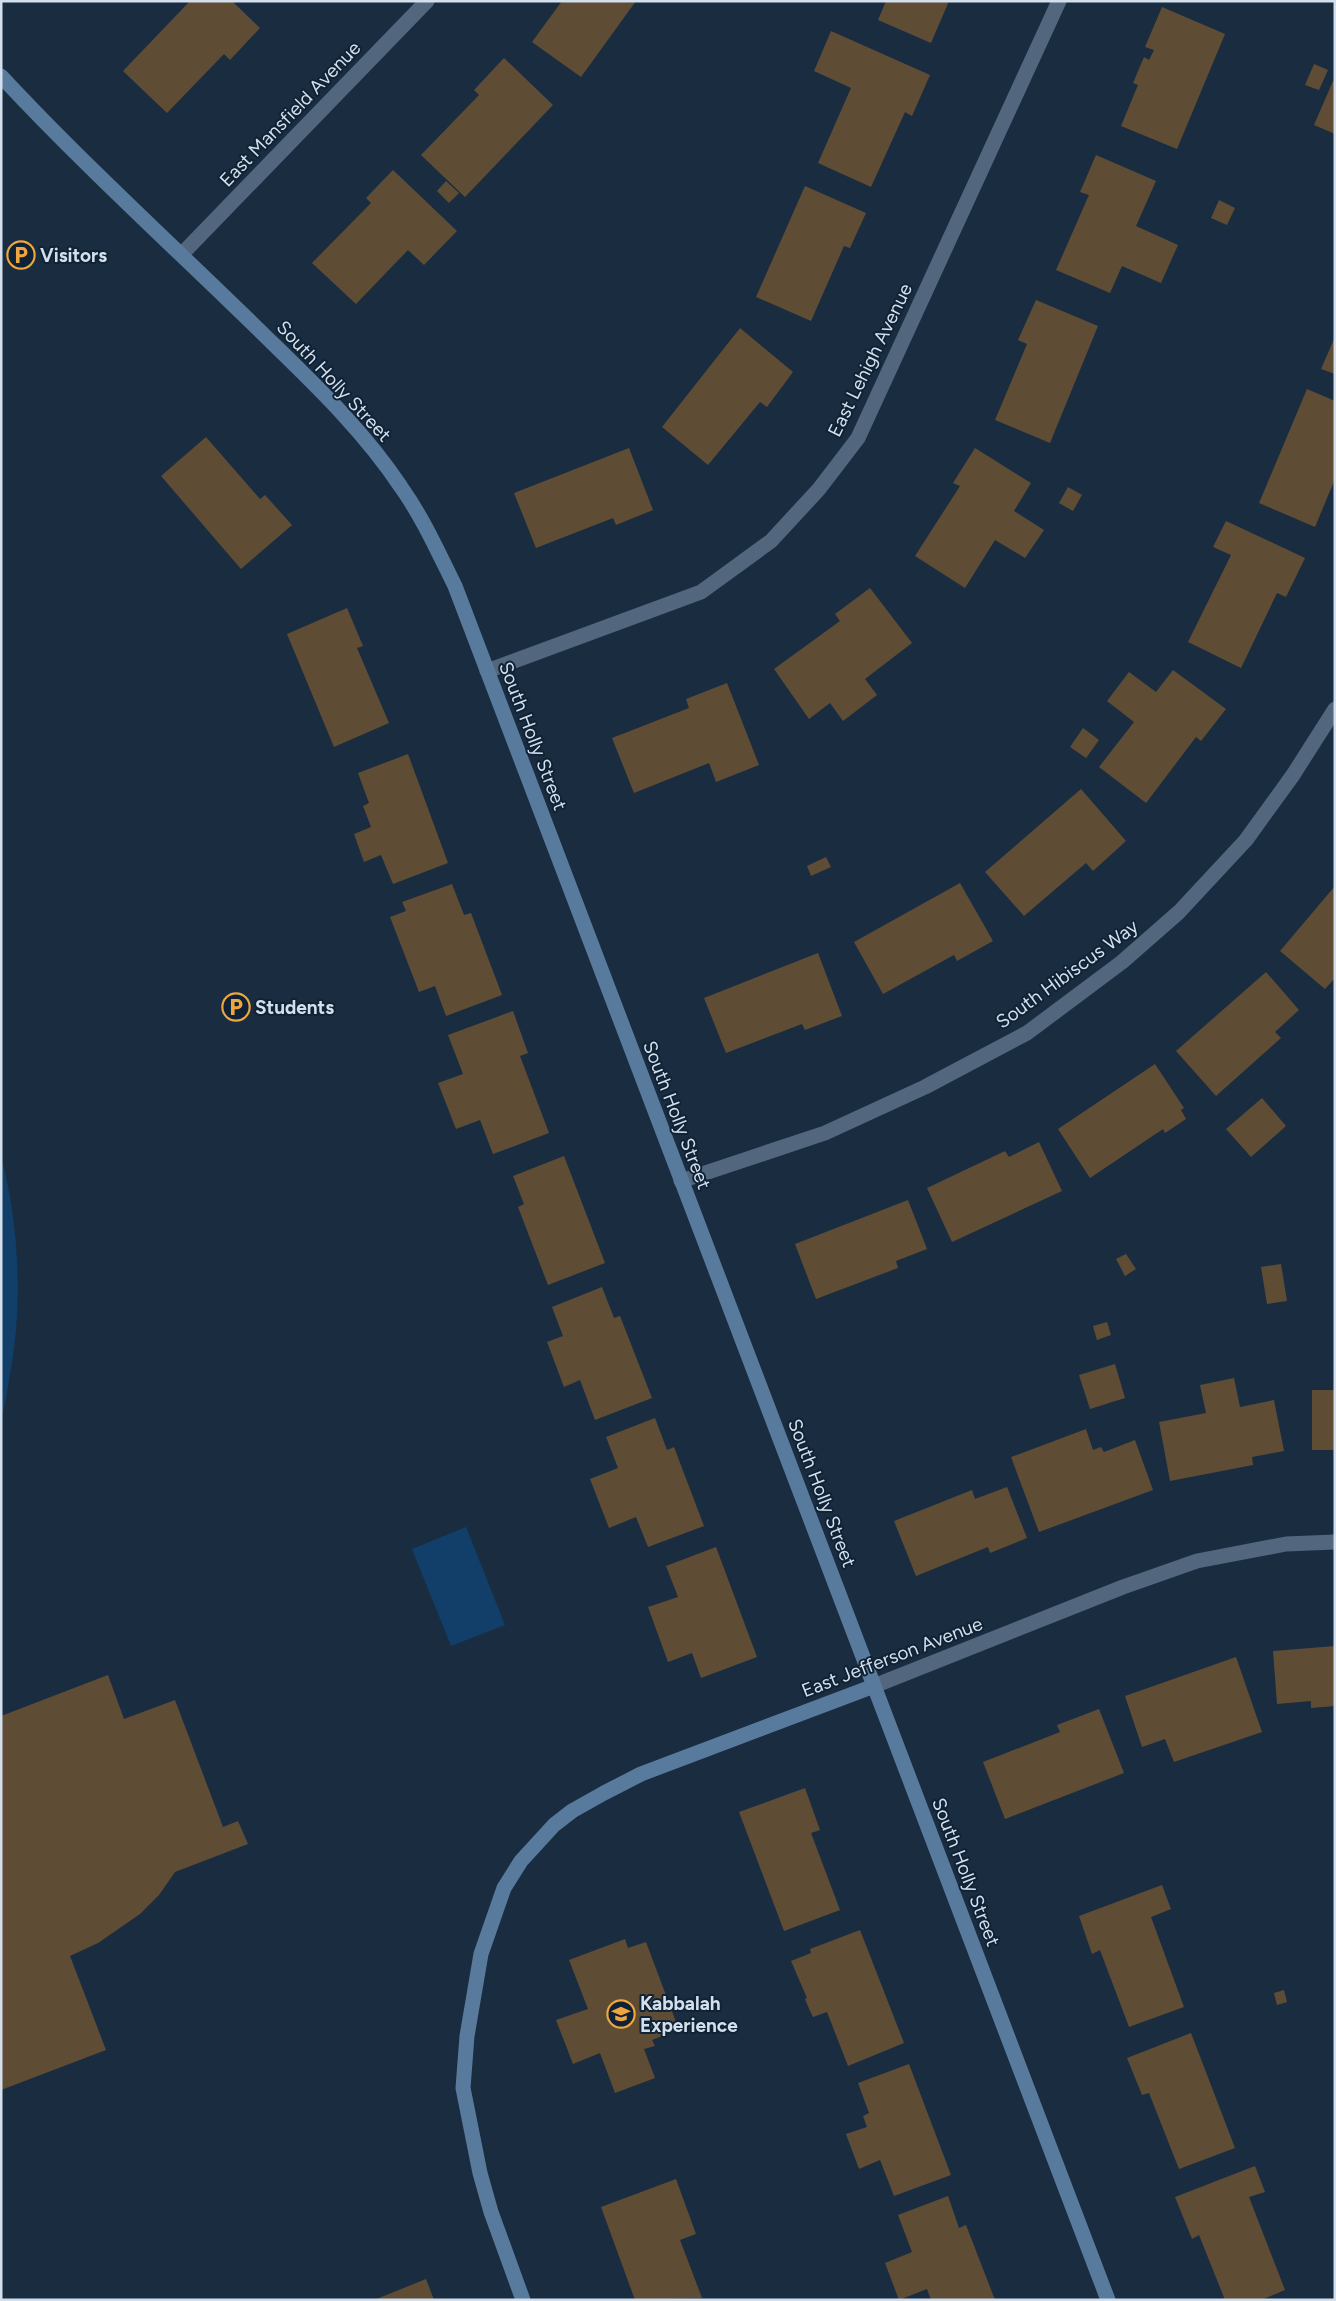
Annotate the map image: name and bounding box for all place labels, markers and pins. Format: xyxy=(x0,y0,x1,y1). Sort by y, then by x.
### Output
parking icon: Visitors xyxy=(6,240,36,270)
place label: Visitors xyxy=(40,244,107,267)
parking icon: Students xyxy=(221,992,251,1022)
place label: Students xyxy=(255,996,334,1019)
place label: Kabbalah Experience xyxy=(640,1992,738,2037)
school or university icon: Kabbalah Experience xyxy=(606,1999,636,2029)

